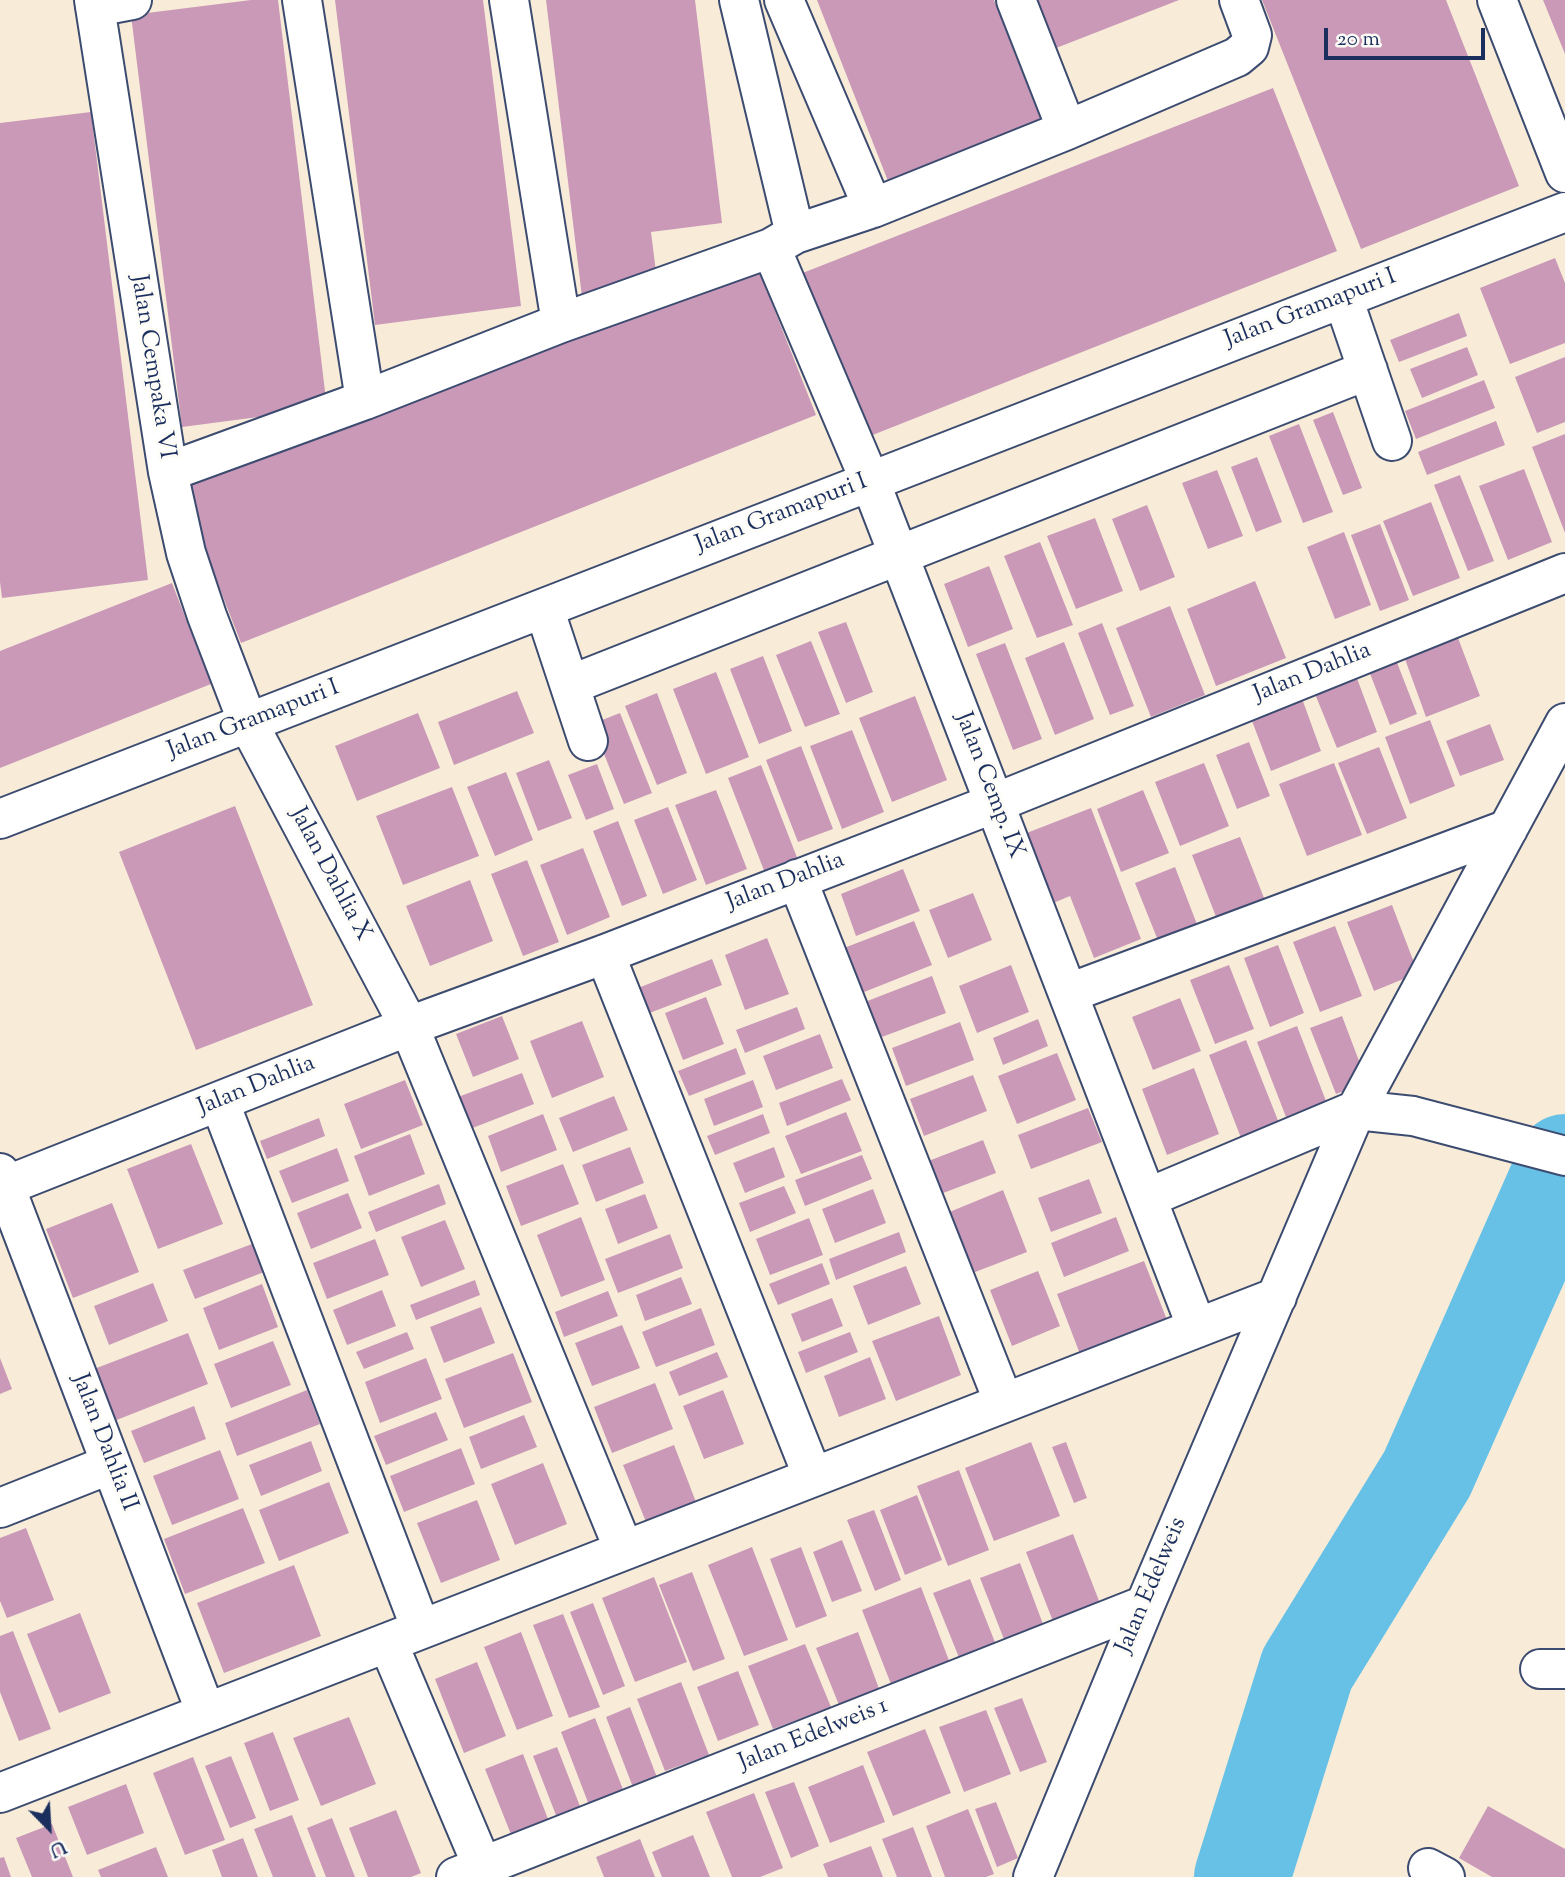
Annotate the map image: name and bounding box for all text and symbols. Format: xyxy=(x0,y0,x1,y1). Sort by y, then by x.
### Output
scale bar xyxy=(1327,14,1488,58)
text: 20 m xyxy=(1337,25,1380,55)
street label: Jalan Gramapuri I xyxy=(1221,264,1401,356)
street label: Jalan Cempaka VI xyxy=(122,273,180,461)
street label: Jalan Gramapuri I xyxy=(692,469,872,561)
street label: Jalan Dahlia xyxy=(1250,637,1376,711)
street label: Jalan Gramapuri I xyxy=(164,675,344,767)
street label: Jalan Cemp. IX xyxy=(947,709,1029,863)
street label: Jalan Dahlia X xyxy=(282,803,376,947)
street label: Jalan Dahlia xyxy=(723,847,849,919)
street label: Jalan Dahlia xyxy=(194,1050,320,1124)
street label: Jalan Dahlia II xyxy=(64,1370,142,1516)
street label: Jalan Edelweis xyxy=(1111,1514,1195,1658)
street label: Jalan Edelweis 1 xyxy=(735,1693,893,1779)
north arrow xyxy=(14,1793,84,1863)
text: U xyxy=(45,1832,70,1863)

